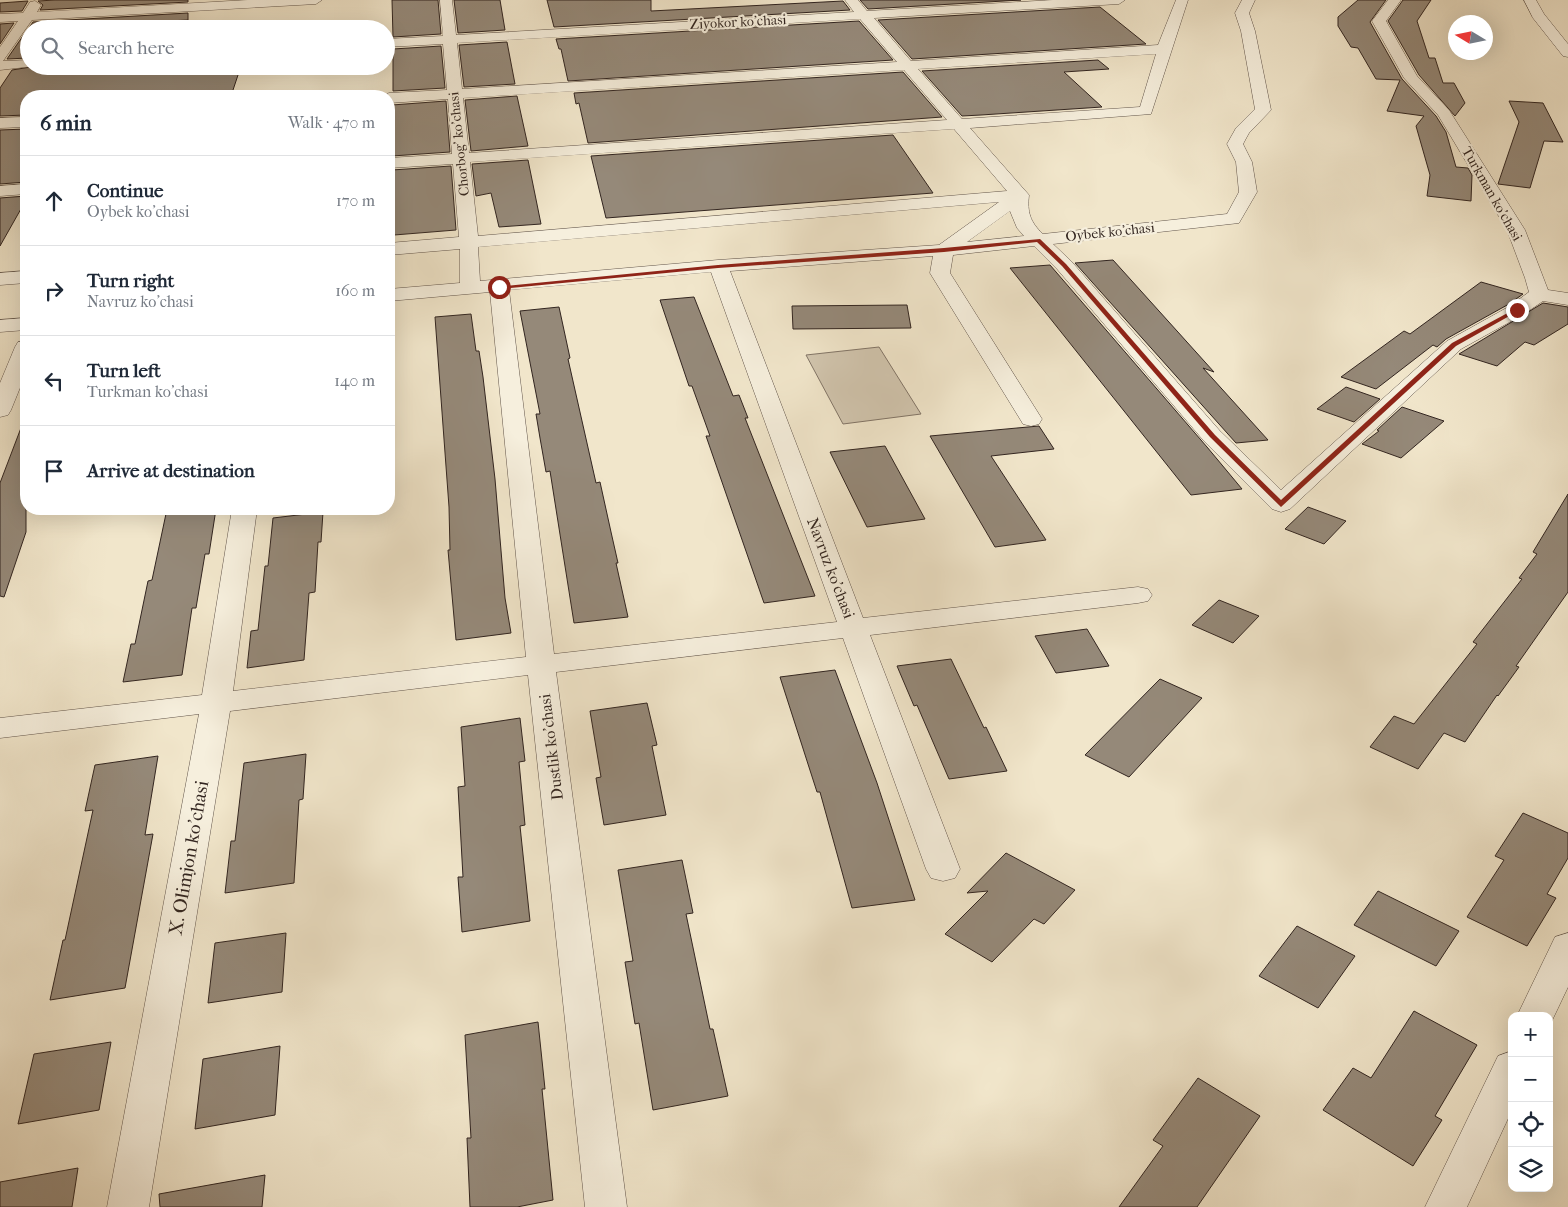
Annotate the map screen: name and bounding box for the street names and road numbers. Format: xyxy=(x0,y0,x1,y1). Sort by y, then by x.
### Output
street label: Ziyokor ko'chasi xyxy=(689,11,787,33)
street label: Chorbog' ko'chasi xyxy=(445,91,473,197)
street label: Turkman ko'chasi xyxy=(1458,144,1526,244)
street label: Oybek ko'chasi xyxy=(1065,219,1155,245)
street label: Navruz ko'chasi xyxy=(803,515,859,621)
street label: Dustlik ko'chasi xyxy=(535,692,567,801)
street label: X. Olimjon ko'chasi xyxy=(165,778,214,937)

